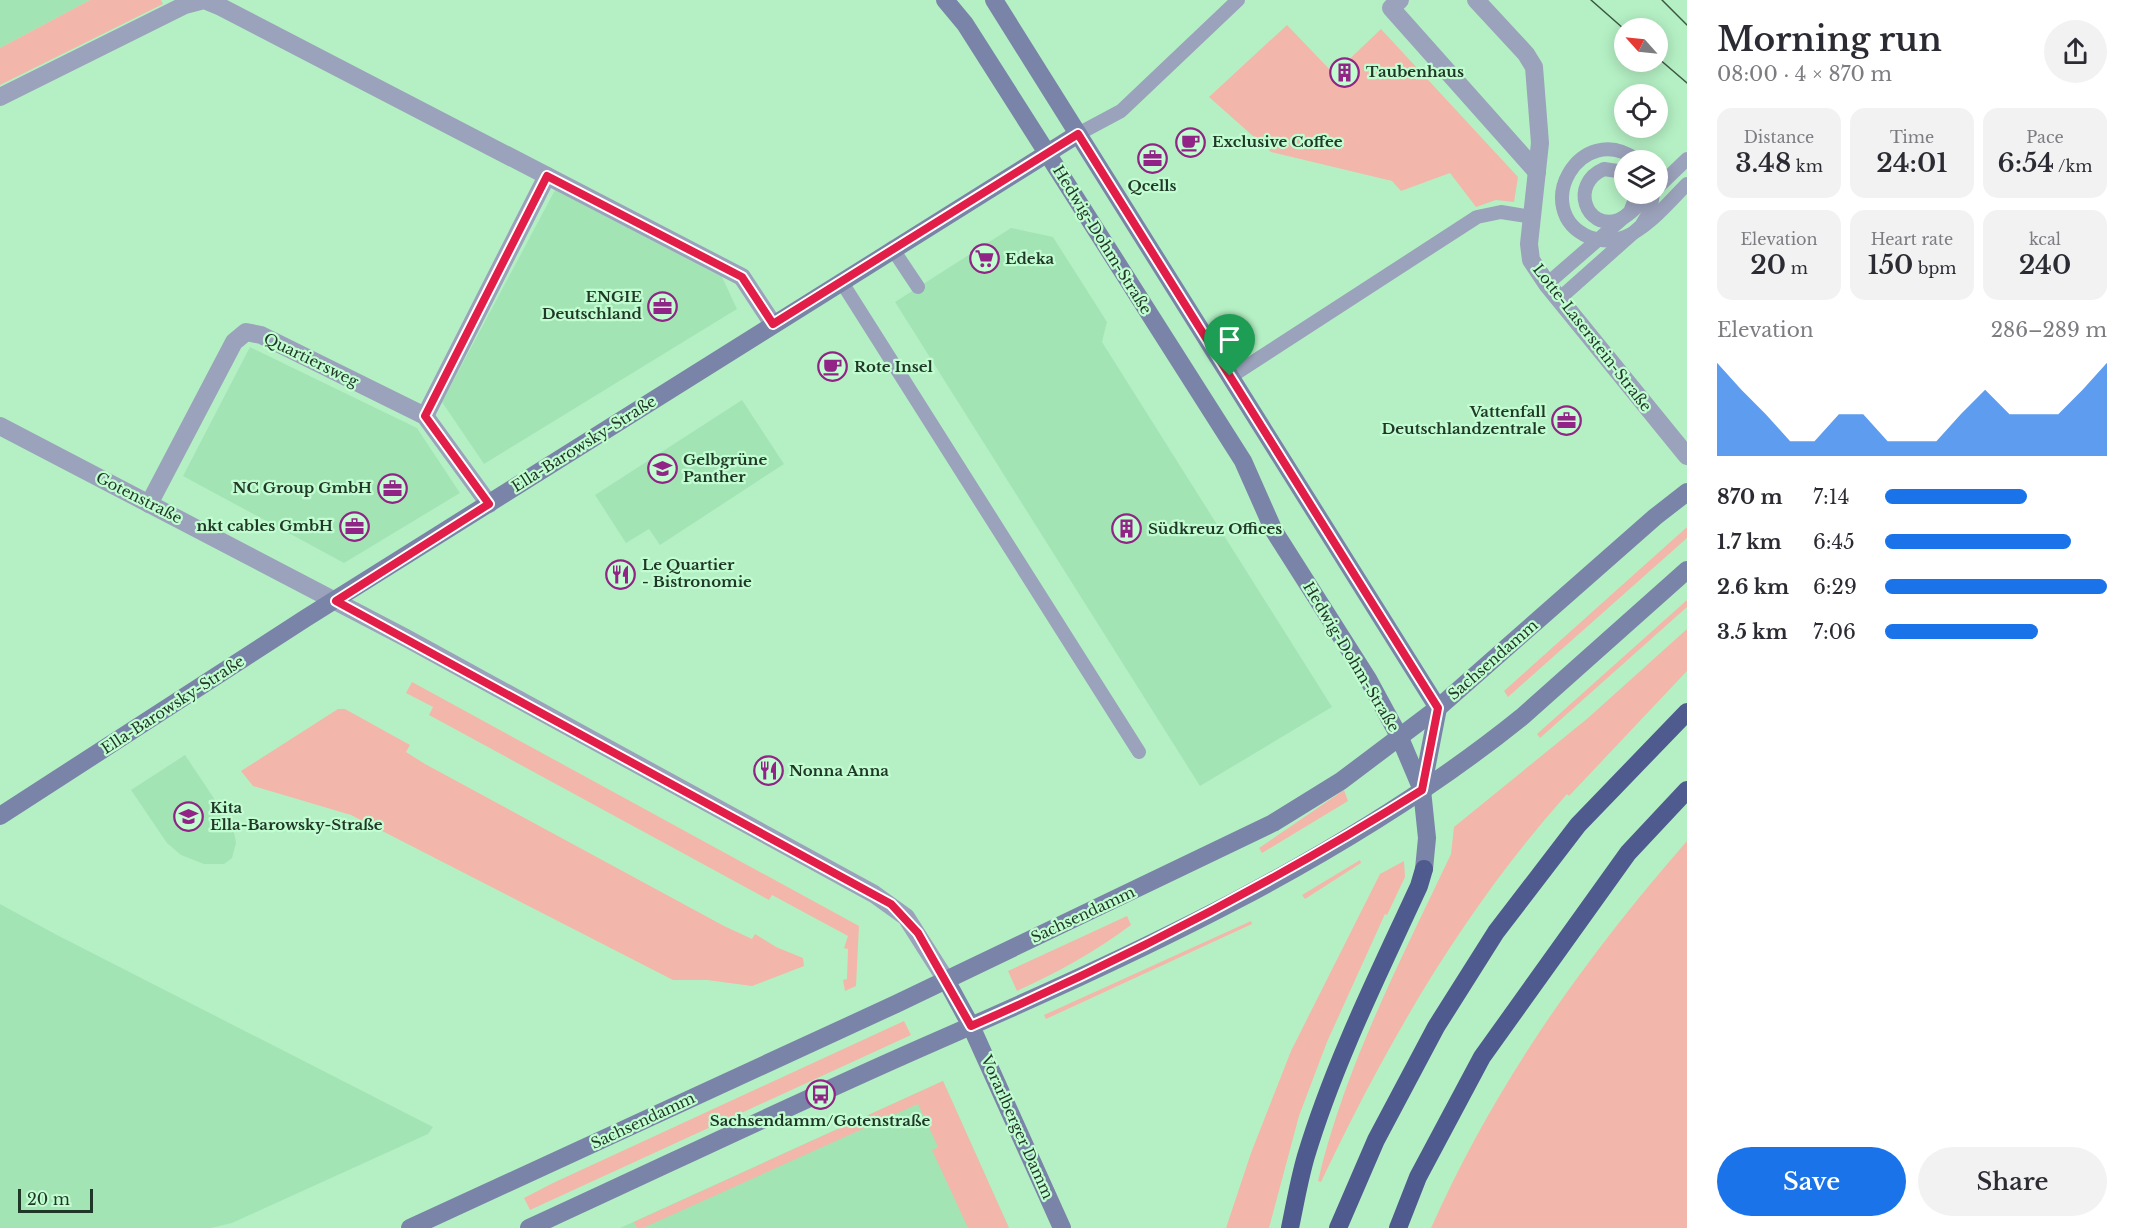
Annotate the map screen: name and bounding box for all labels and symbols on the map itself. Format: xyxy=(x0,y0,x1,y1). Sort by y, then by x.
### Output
north arrow xyxy=(1614,18,1668,72)
building icon: Taubenhaus xyxy=(1329,56,1361,88)
place label: Taubenhaus xyxy=(1366,62,1464,81)
cafe icon: Exclusive Coffee xyxy=(1175,126,1207,158)
place label: Exclusive Coffee xyxy=(1212,132,1343,151)
office icon: Qcells xyxy=(1136,143,1168,175)
street label: Hedwig-Dohm-Straße xyxy=(1049,162,1156,318)
place label: Qcells xyxy=(1127,176,1177,195)
supermarket icon: Edeka xyxy=(968,243,1000,275)
place label: Edeka xyxy=(1005,249,1055,268)
street label: Lotte-Laserstein-Straße xyxy=(1529,260,1656,415)
place label: ENGIE Deutschland xyxy=(542,287,643,323)
office icon: ENGIE Deutschland xyxy=(647,290,679,322)
pin xyxy=(1204,314,1255,376)
street label: Quartiersweg xyxy=(261,328,363,391)
cafe icon: Rote Insel xyxy=(817,351,849,383)
place label: Rote Insel xyxy=(854,357,934,376)
street label: Ella-Barowsky-Straße xyxy=(508,391,659,496)
place label: Vattenfall Deutschlandzentrale xyxy=(1382,402,1547,438)
office icon: Vattenfall Deutschlandzentrale xyxy=(1551,405,1583,437)
place label: Gelbgrüne Panther xyxy=(683,450,768,486)
school or university icon: Gelbgrüne Panther xyxy=(646,453,678,485)
street label: Gotenstraße xyxy=(93,468,186,527)
office icon: NC Group GmbH xyxy=(377,472,409,504)
place label: NC Group GmbH xyxy=(233,478,372,497)
office icon: nkt cables GmbH xyxy=(338,510,370,542)
building icon: Südkreuz Offices xyxy=(1111,513,1143,545)
place label: nkt cables GmbH xyxy=(196,516,333,535)
place label: Südkreuz Offices xyxy=(1148,519,1282,538)
place label: Le Quartier - Bistronomie xyxy=(642,555,752,591)
restaurant icon: Le Quartier - Bistronomie xyxy=(605,558,637,590)
street label: Hedwig-Dohm-Straße xyxy=(1299,578,1404,735)
street label: Sachsendamm xyxy=(1444,615,1541,704)
street label: Ella-Barowsky-Straße xyxy=(98,651,248,758)
restaurant icon: Nonna Anna xyxy=(752,755,784,787)
place label: Nonna Anna xyxy=(789,761,889,780)
place label: Kita Ella-Barowsky-Straße xyxy=(210,798,383,834)
school or university icon: Kita Ella-Barowsky-Straße xyxy=(173,801,205,833)
street label: Sachsendamm xyxy=(1028,882,1138,947)
street label: Vorarlberger Damm xyxy=(977,1051,1058,1202)
bus stop icon: Sachsendamm/Gotenstraße xyxy=(804,1078,836,1110)
street label: Sachsendamm xyxy=(588,1088,698,1153)
place label: Sachsendamm/Gotenstraße xyxy=(710,1111,930,1130)
scale bar xyxy=(18,1186,93,1214)

